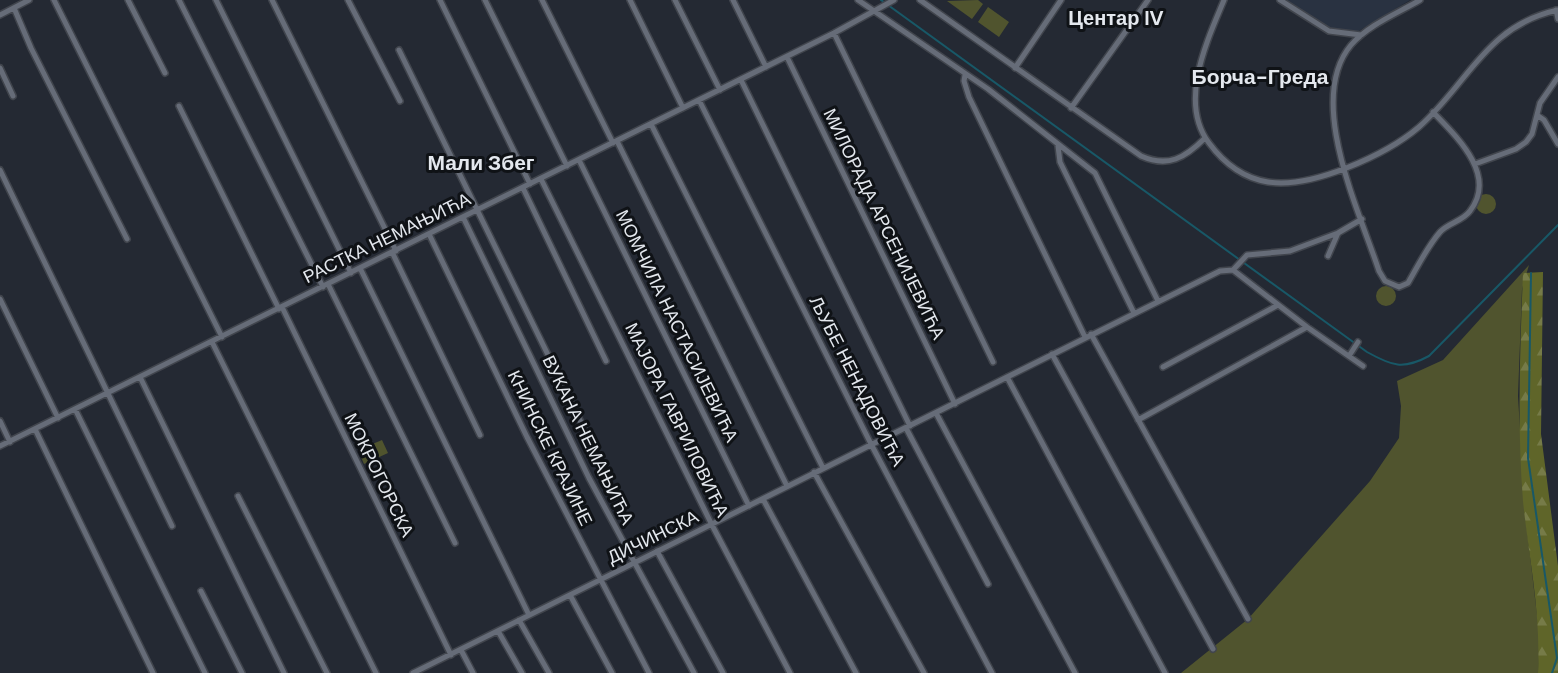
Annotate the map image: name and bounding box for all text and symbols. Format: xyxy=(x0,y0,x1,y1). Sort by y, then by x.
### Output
district label: Центар IV xyxy=(1068,5,1164,31)
district label: Борча-Греда xyxy=(1192,63,1329,91)
street label: МИЛОРАДА АРСЕНИЈЕВИЋА xyxy=(817,104,951,344)
district label: Мали Збег xyxy=(427,149,535,177)
street label: РАСТКА НЕМАЊИЋА xyxy=(299,187,475,289)
street label: МОМЧИЛА НАСТАСИЈЕВИЋА xyxy=(610,206,744,446)
street label: ЉУБЕ НЕНАДОВИЋА xyxy=(804,292,910,470)
street label: МАЈОРА ГАВРИЛОВИЋА xyxy=(619,319,735,521)
street label: ВУКАНА НЕМАЊИЋА xyxy=(537,351,639,529)
street label: КНИНСКЕ КРАЈИНЕ xyxy=(502,366,598,530)
street label: МОКРОГОРСКА xyxy=(339,409,419,541)
street label: ДИЧИНСКА xyxy=(603,505,703,569)

